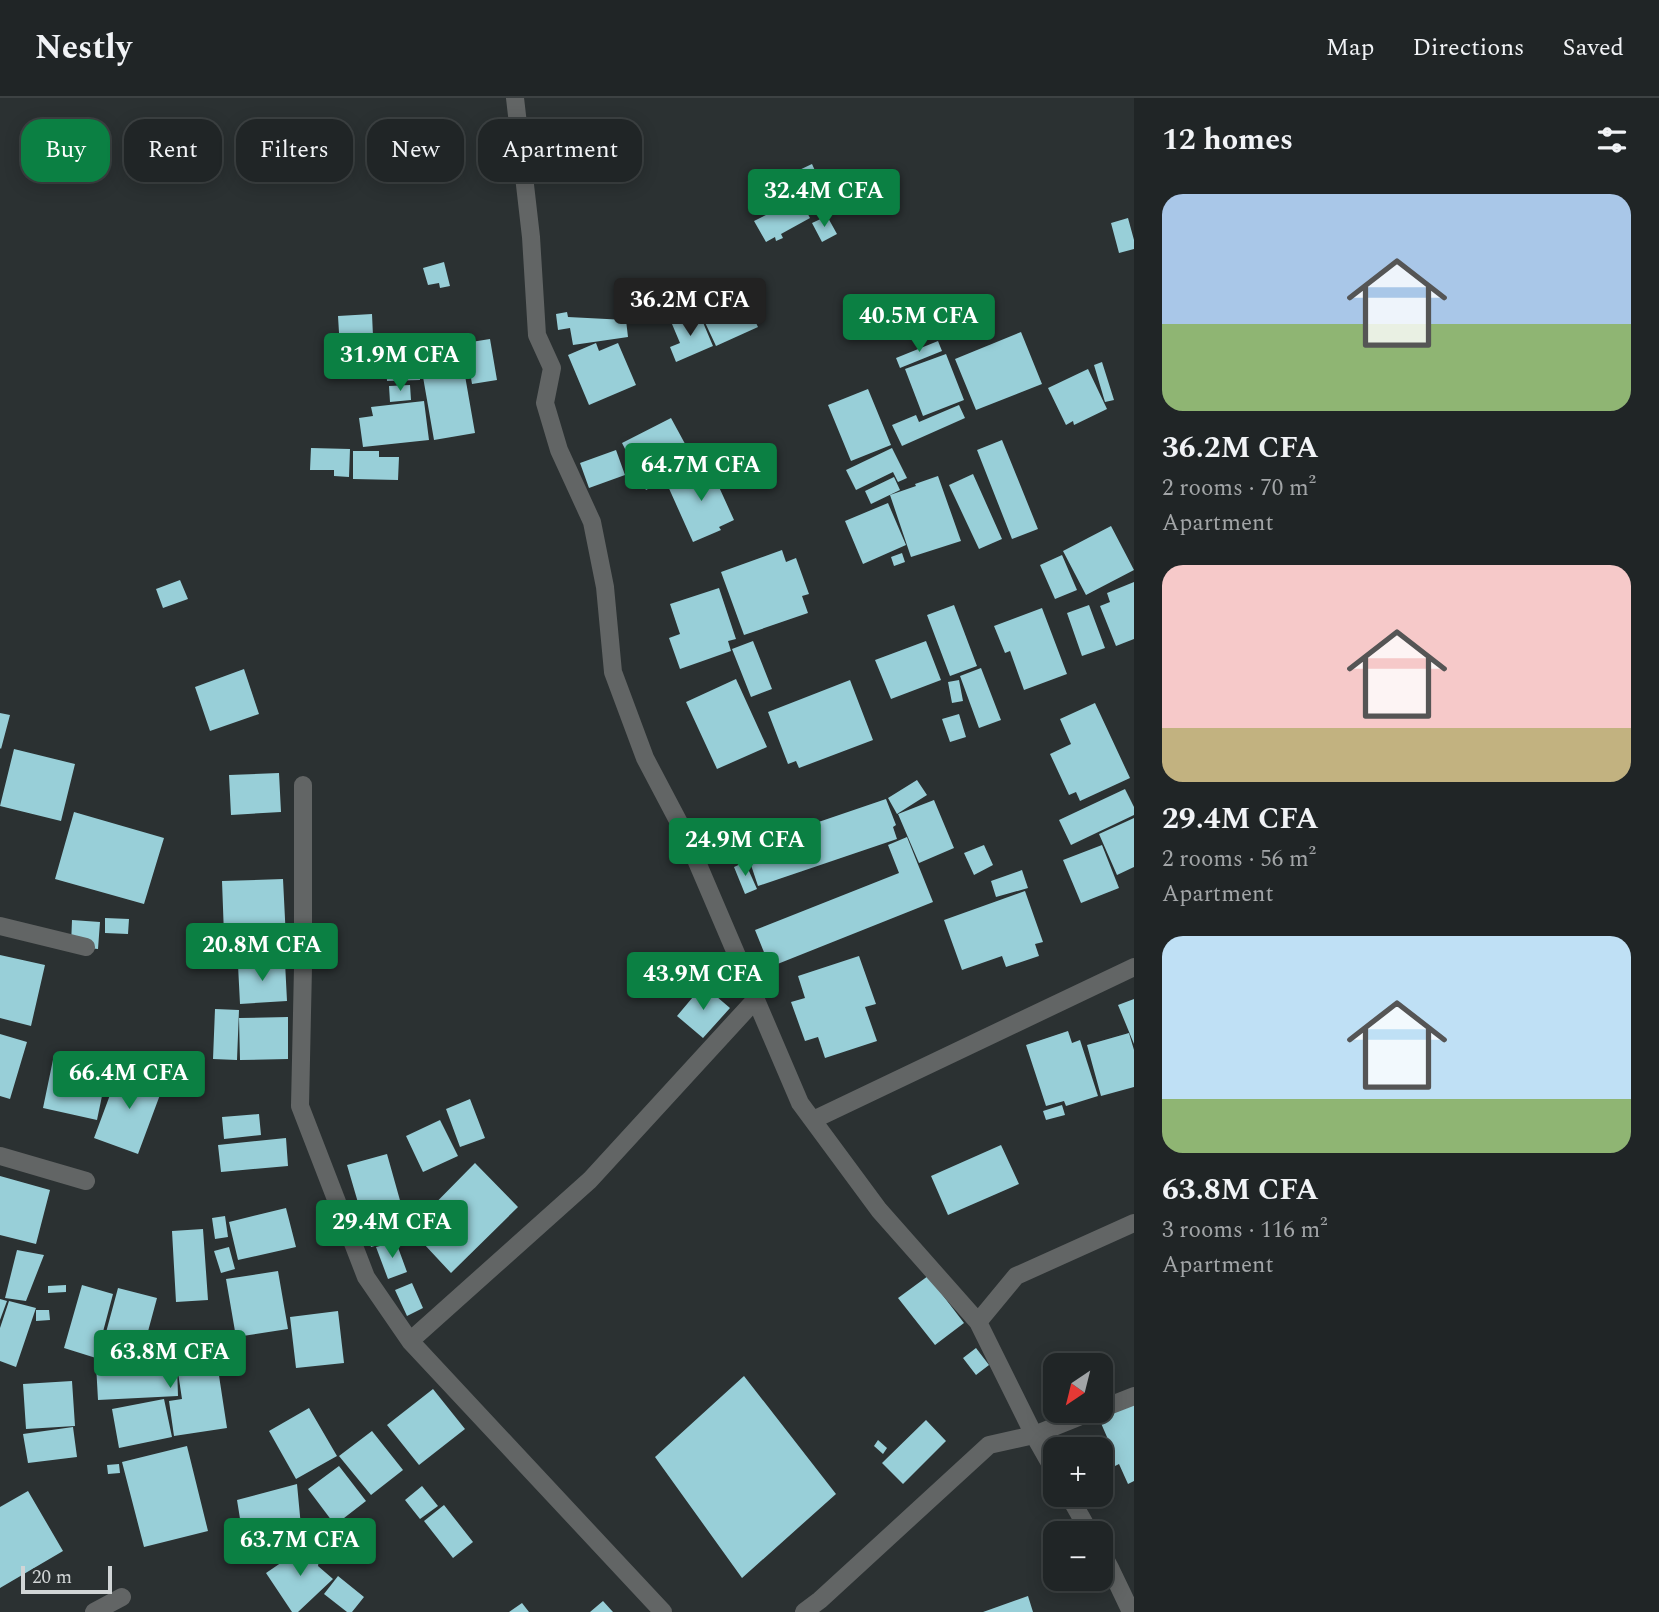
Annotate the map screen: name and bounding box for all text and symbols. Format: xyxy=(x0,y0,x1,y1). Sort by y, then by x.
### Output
text: Nestly xyxy=(35,23,132,73)
text: Map xyxy=(1326,30,1374,66)
text: Directions xyxy=(1412,30,1524,66)
text: Saved xyxy=(1562,30,1624,66)
text: 12 homes xyxy=(1162,117,1293,163)
chip: Buy xyxy=(21,119,110,182)
chip: Rent xyxy=(124,119,222,182)
chip: Filters xyxy=(236,119,353,182)
chip: New xyxy=(367,119,464,182)
chip: Apartment xyxy=(478,119,642,182)
icon: filters xyxy=(1593,121,1631,159)
pin: 32.4M CFA xyxy=(744,170,904,229)
text: 32.4M CFA xyxy=(764,174,884,209)
icon: home xyxy=(1334,240,1460,366)
pin: 36.2M CFA xyxy=(610,278,770,338)
text: 36.2M CFA xyxy=(630,283,750,318)
pin: 40.5M CFA xyxy=(839,294,999,354)
text: 40.5M CFA xyxy=(859,299,979,334)
pin: 31.9M CFA xyxy=(320,334,480,393)
text: 31.9M CFA xyxy=(340,338,460,373)
text: 36.2M CFA xyxy=(1162,425,1319,471)
pin: 64.7M CFA xyxy=(621,444,781,503)
text: 64.7M CFA xyxy=(641,448,761,483)
text: 2 rooms · 70 m² xyxy=(1162,471,1316,506)
text: Apartment xyxy=(1162,506,1274,541)
icon: home xyxy=(1334,611,1460,737)
text: 29.4M CFA xyxy=(1162,796,1319,842)
pin: 24.9M CFA xyxy=(665,818,825,878)
text: 24.9M CFA xyxy=(685,823,805,858)
text: 2 rooms · 56 m² xyxy=(1162,842,1316,877)
text: Apartment xyxy=(1162,877,1274,912)
pin: 20.8M CFA xyxy=(182,924,342,983)
text: 20.8M CFA xyxy=(202,928,322,963)
pin: 43.9M CFA xyxy=(623,953,783,1012)
text: 43.9M CFA xyxy=(643,957,763,992)
icon: home xyxy=(1334,982,1460,1108)
pin: 66.4M CFA xyxy=(49,1052,209,1111)
text: 66.4M CFA xyxy=(69,1056,189,1091)
text: 63.8M CFA xyxy=(1162,1167,1319,1213)
pin: 29.4M CFA xyxy=(312,1200,472,1260)
text: 29.4M CFA xyxy=(332,1205,452,1240)
text: 3 rooms · 116 m² xyxy=(1162,1213,1328,1248)
text: Apartment xyxy=(1162,1248,1274,1283)
pin: 63.8M CFA xyxy=(90,1330,250,1390)
text: 63.8M CFA xyxy=(110,1335,230,1370)
north arrow xyxy=(1043,1353,1113,1423)
map controls xyxy=(1043,1353,1113,1591)
button: + xyxy=(1043,1437,1113,1507)
pin: 63.7M CFA xyxy=(220,1518,380,1578)
button: − xyxy=(1043,1521,1113,1591)
text: 63.7M CFA xyxy=(240,1523,360,1558)
scale bar xyxy=(21,1563,112,1595)
text: 20 m xyxy=(32,1563,72,1592)

